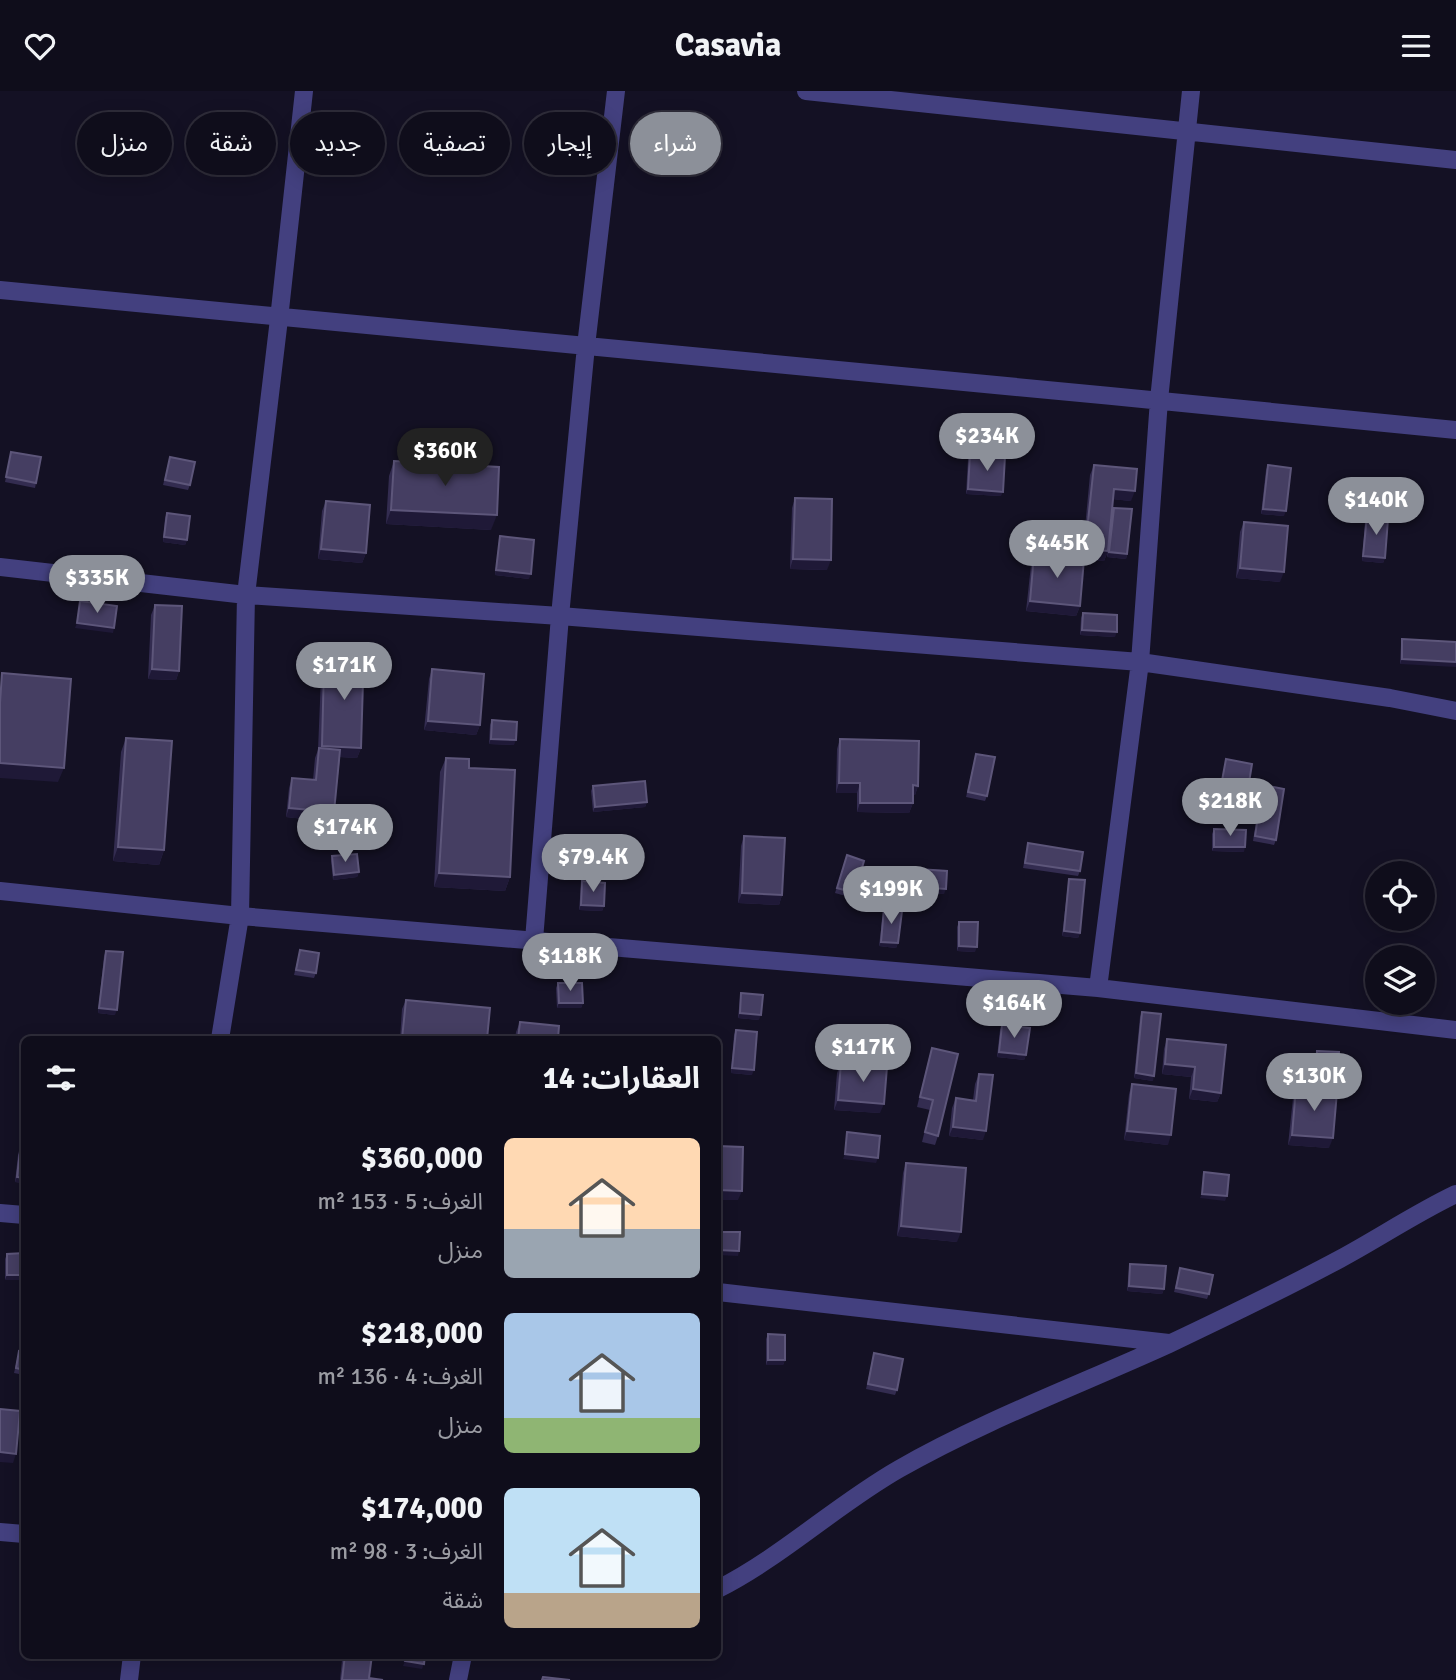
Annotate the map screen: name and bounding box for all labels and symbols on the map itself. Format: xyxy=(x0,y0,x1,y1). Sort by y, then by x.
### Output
pin: $234K xyxy=(938,413,1036,473)
pin: $360K xyxy=(396,429,494,488)
pin: $140K xyxy=(1327,477,1425,537)
pin: $445K xyxy=(1008,521,1106,580)
pin: $335K xyxy=(48,555,146,615)
pin: $171K xyxy=(295,643,393,702)
pin: $218K xyxy=(1181,779,1279,838)
pin: $174K xyxy=(296,805,394,864)
pin: $79.4K xyxy=(536,835,650,894)
pin: $199K xyxy=(842,867,940,926)
pin: $118K xyxy=(521,933,619,993)
pin: $164K xyxy=(965,981,1063,1040)
pin: $117K xyxy=(814,1025,912,1084)
pin: $130K xyxy=(1265,1053,1363,1113)

